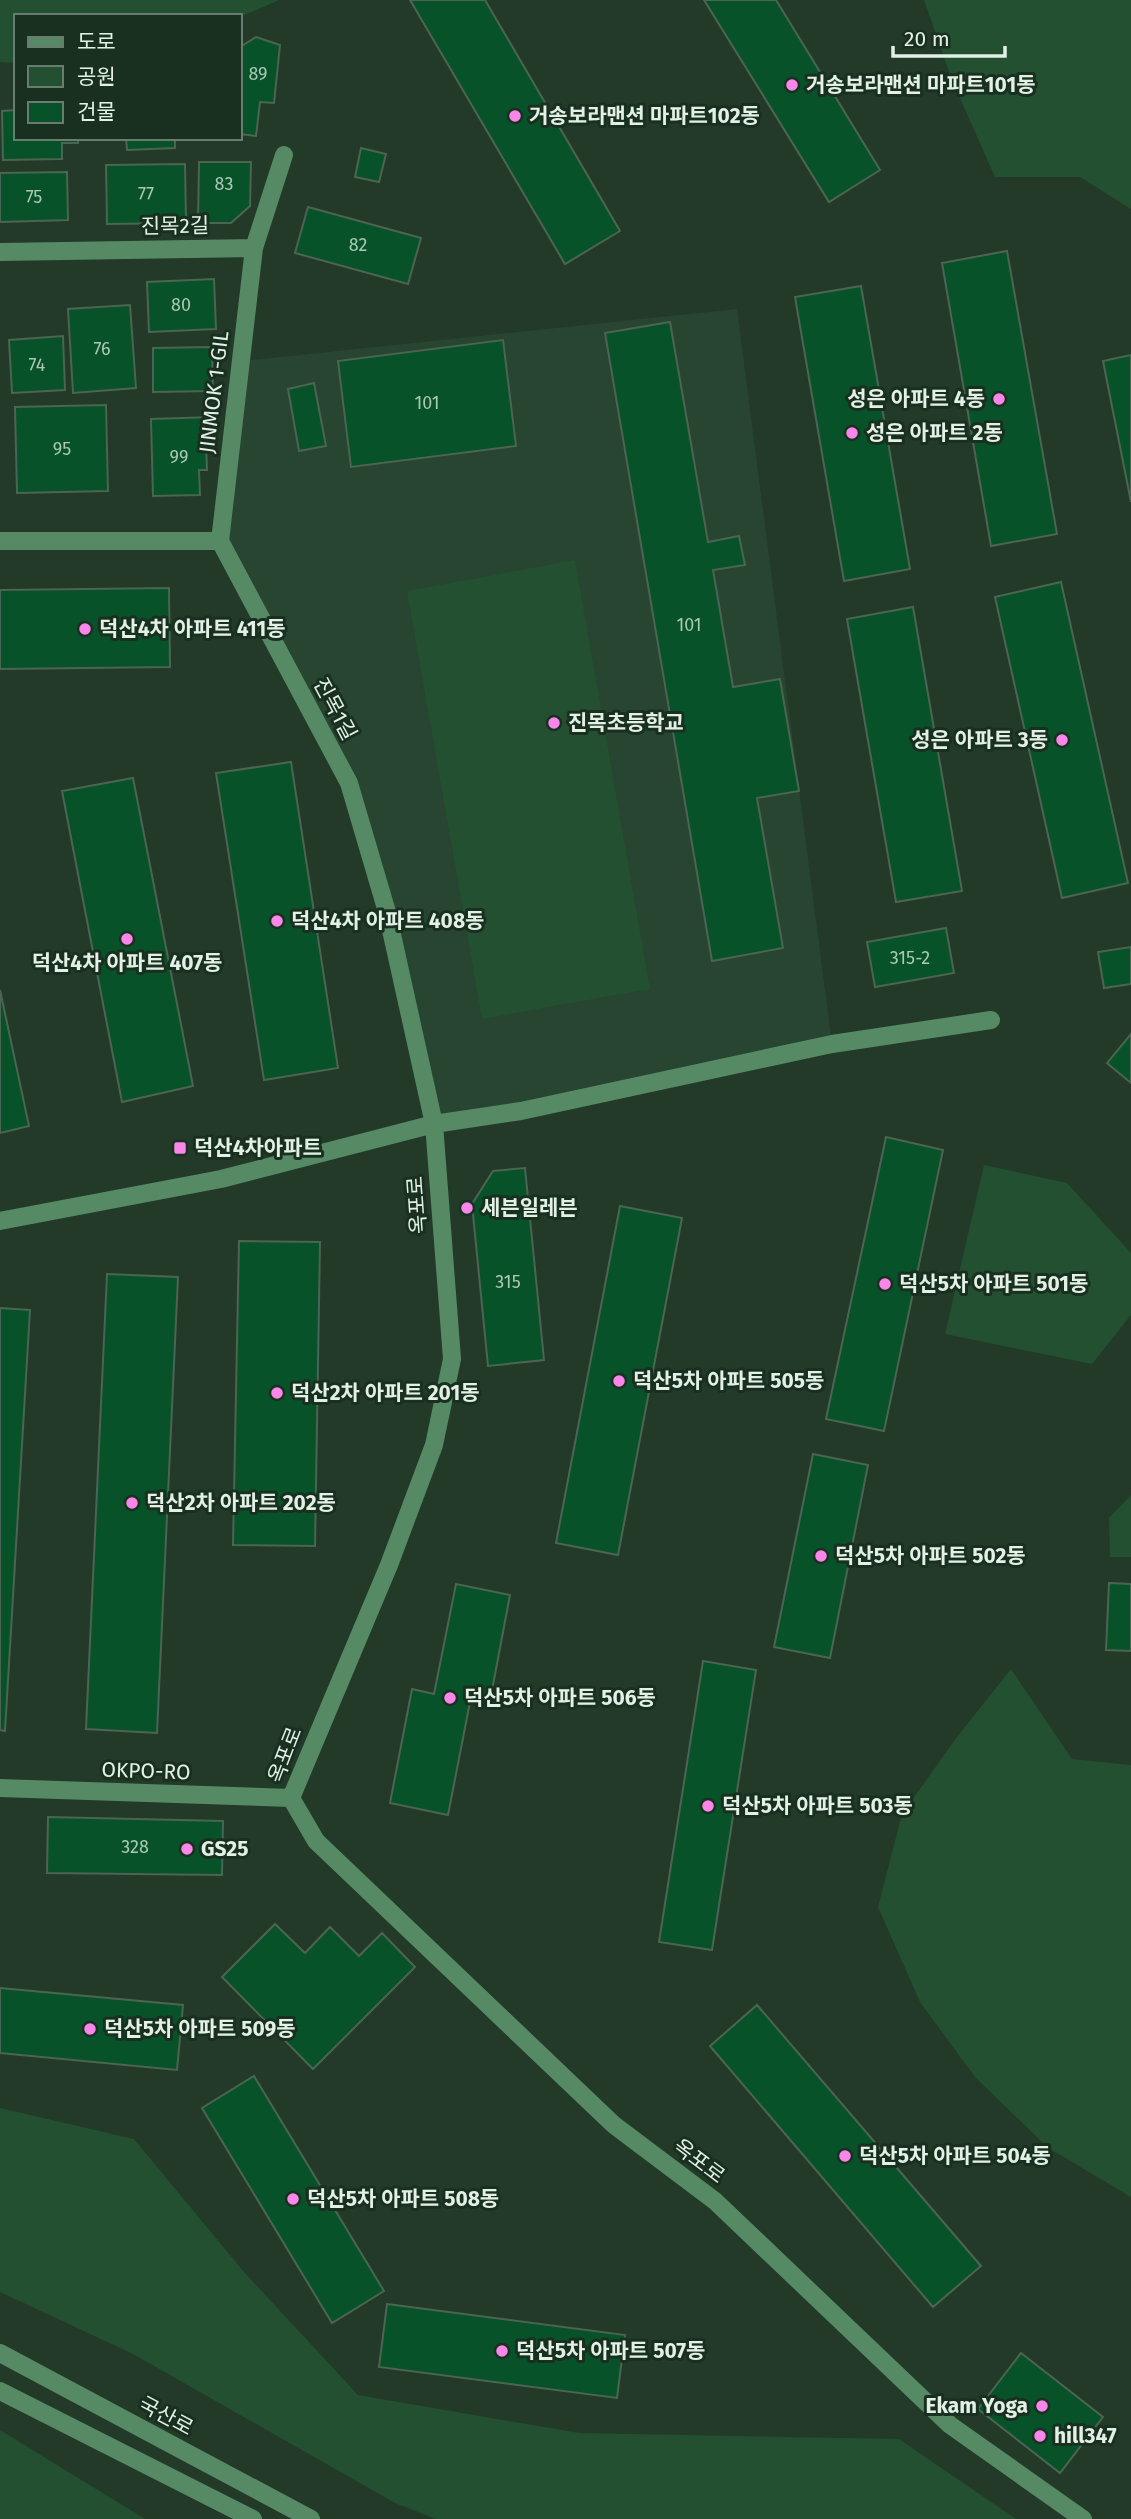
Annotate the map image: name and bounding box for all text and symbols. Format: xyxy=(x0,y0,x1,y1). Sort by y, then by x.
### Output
legend xyxy=(14,14,242,140)
scale bar xyxy=(893,14,1005,58)
text: 20 m xyxy=(904,26,950,52)
text: 도로 xyxy=(77,29,116,55)
house number: 89 xyxy=(248,63,268,85)
text: 공원 xyxy=(77,64,116,90)
place label: 거송보라맨션 마파트101동 xyxy=(806,72,1036,98)
marker: 거송보라맨션 마파트101동 xyxy=(784,77,800,93)
text: 건물 xyxy=(77,99,116,125)
place label: 거송보라맨션 마파트102동 xyxy=(529,103,760,129)
marker: 거송보라맨션 마파트102동 xyxy=(507,108,523,124)
house number: 83 xyxy=(215,173,233,195)
house number: 77 xyxy=(138,183,154,205)
house number: 75 xyxy=(26,186,42,208)
street label: 진목2길 xyxy=(141,212,209,240)
house number: 82 xyxy=(349,234,367,256)
house number: 80 xyxy=(171,294,191,316)
street label: JINMOK 1-GIL xyxy=(194,329,234,455)
house number: 76 xyxy=(93,338,111,360)
house number: 74 xyxy=(29,354,46,376)
place label: 성은 아파트 4동 xyxy=(847,386,985,412)
marker: 성은 아파트 4동 xyxy=(991,391,1007,407)
house number: 101 xyxy=(414,392,440,414)
place label: 성은 아파트 2동 xyxy=(866,420,1003,446)
marker: 성은 아파트 2동 xyxy=(844,425,860,441)
house number: 95 xyxy=(53,438,71,460)
house number: 99 xyxy=(170,446,188,468)
house number: 101 xyxy=(676,614,702,636)
place label: 덕산4차 아파트 411동 xyxy=(99,616,286,642)
marker: 덕산4차 아파트 411동 xyxy=(77,621,93,637)
street label: 진목1길 xyxy=(308,673,362,745)
place label: 진목초등학교 xyxy=(568,710,684,736)
marker: 진목초등학교 xyxy=(546,715,562,731)
place label: 성은 아파트 3동 xyxy=(911,727,1048,753)
marker: 성은 아파트 3동 xyxy=(1054,732,1070,748)
place label: 덕산4차 아파트 408동 xyxy=(291,908,484,934)
marker: 덕산4차 아파트 408동 xyxy=(269,913,285,929)
marker: 덕산4차 아파트 407동 xyxy=(119,931,135,947)
house number: 315-2 xyxy=(890,947,930,969)
place label: 덕산4차 아파트 407동 xyxy=(32,950,222,976)
place label: 덕산4차아파트 xyxy=(194,1135,322,1161)
marker: 덕산4차아파트 xyxy=(172,1140,188,1156)
street label: 옥포로 xyxy=(402,1175,432,1235)
place label: 세븐일레븐 xyxy=(481,1195,578,1221)
marker: 세븐일레븐 xyxy=(459,1200,475,1216)
house number: 315 xyxy=(495,1271,521,1293)
place label: 덕산5차 아파트 501동 xyxy=(899,1271,1088,1297)
marker: 덕산5차 아파트 501동 xyxy=(877,1276,893,1292)
place label: 덕산5차 아파트 505동 xyxy=(633,1368,824,1394)
marker: 덕산5차 아파트 505동 xyxy=(611,1373,627,1389)
place label: 덕산2차 아파트 201동 xyxy=(291,1380,479,1406)
marker: 덕산2차 아파트 201동 xyxy=(269,1385,285,1401)
place label: 덕산2차 아파트 202동 xyxy=(146,1490,336,1516)
marker: 덕산2차 아파트 202동 xyxy=(124,1495,140,1511)
place label: 덕산5차 아파트 502동 xyxy=(835,1543,1026,1569)
marker: 덕산5차 아파트 502동 xyxy=(813,1548,829,1564)
place label: 덕산5차 아파트 506동 xyxy=(464,1685,656,1711)
marker: 덕산5차 아파트 506동 xyxy=(442,1690,458,1706)
street label: 옥포로 xyxy=(262,1723,308,1787)
street label: OKPO-RO xyxy=(101,1756,191,1786)
place label: 덕산5차 아파트 503동 xyxy=(722,1793,913,1819)
marker: 덕산5차 아파트 503동 xyxy=(700,1798,716,1814)
house number: 328 xyxy=(121,1836,149,1858)
place label: GS25 xyxy=(201,1836,248,1862)
marker: GS25 xyxy=(179,1841,195,1857)
place label: 덕산5차 아파트 509동 xyxy=(104,2016,296,2042)
marker: 덕산5차 아파트 509동 xyxy=(82,2021,98,2037)
street label: 옥포로 xyxy=(668,2133,730,2189)
place label: 덕산5차 아파트 504동 xyxy=(859,2143,1051,2169)
marker: 덕산5차 아파트 504동 xyxy=(837,2148,853,2164)
place label: 덕산5차 아파트 508동 xyxy=(307,2186,499,2212)
marker: 덕산5차 아파트 508동 xyxy=(285,2191,301,2207)
place label: 덕산5차 아파트 507동 xyxy=(516,2338,705,2364)
marker: 덕산5차 아파트 507동 xyxy=(494,2343,510,2359)
street label: 국산로 xyxy=(134,2391,198,2441)
place label: Ekam Yoga xyxy=(925,2393,1028,2419)
marker: Ekam Yoga xyxy=(1034,2398,1050,2414)
place label: hill347 xyxy=(1054,2423,1117,2449)
marker: hill347 xyxy=(1032,2428,1048,2444)

